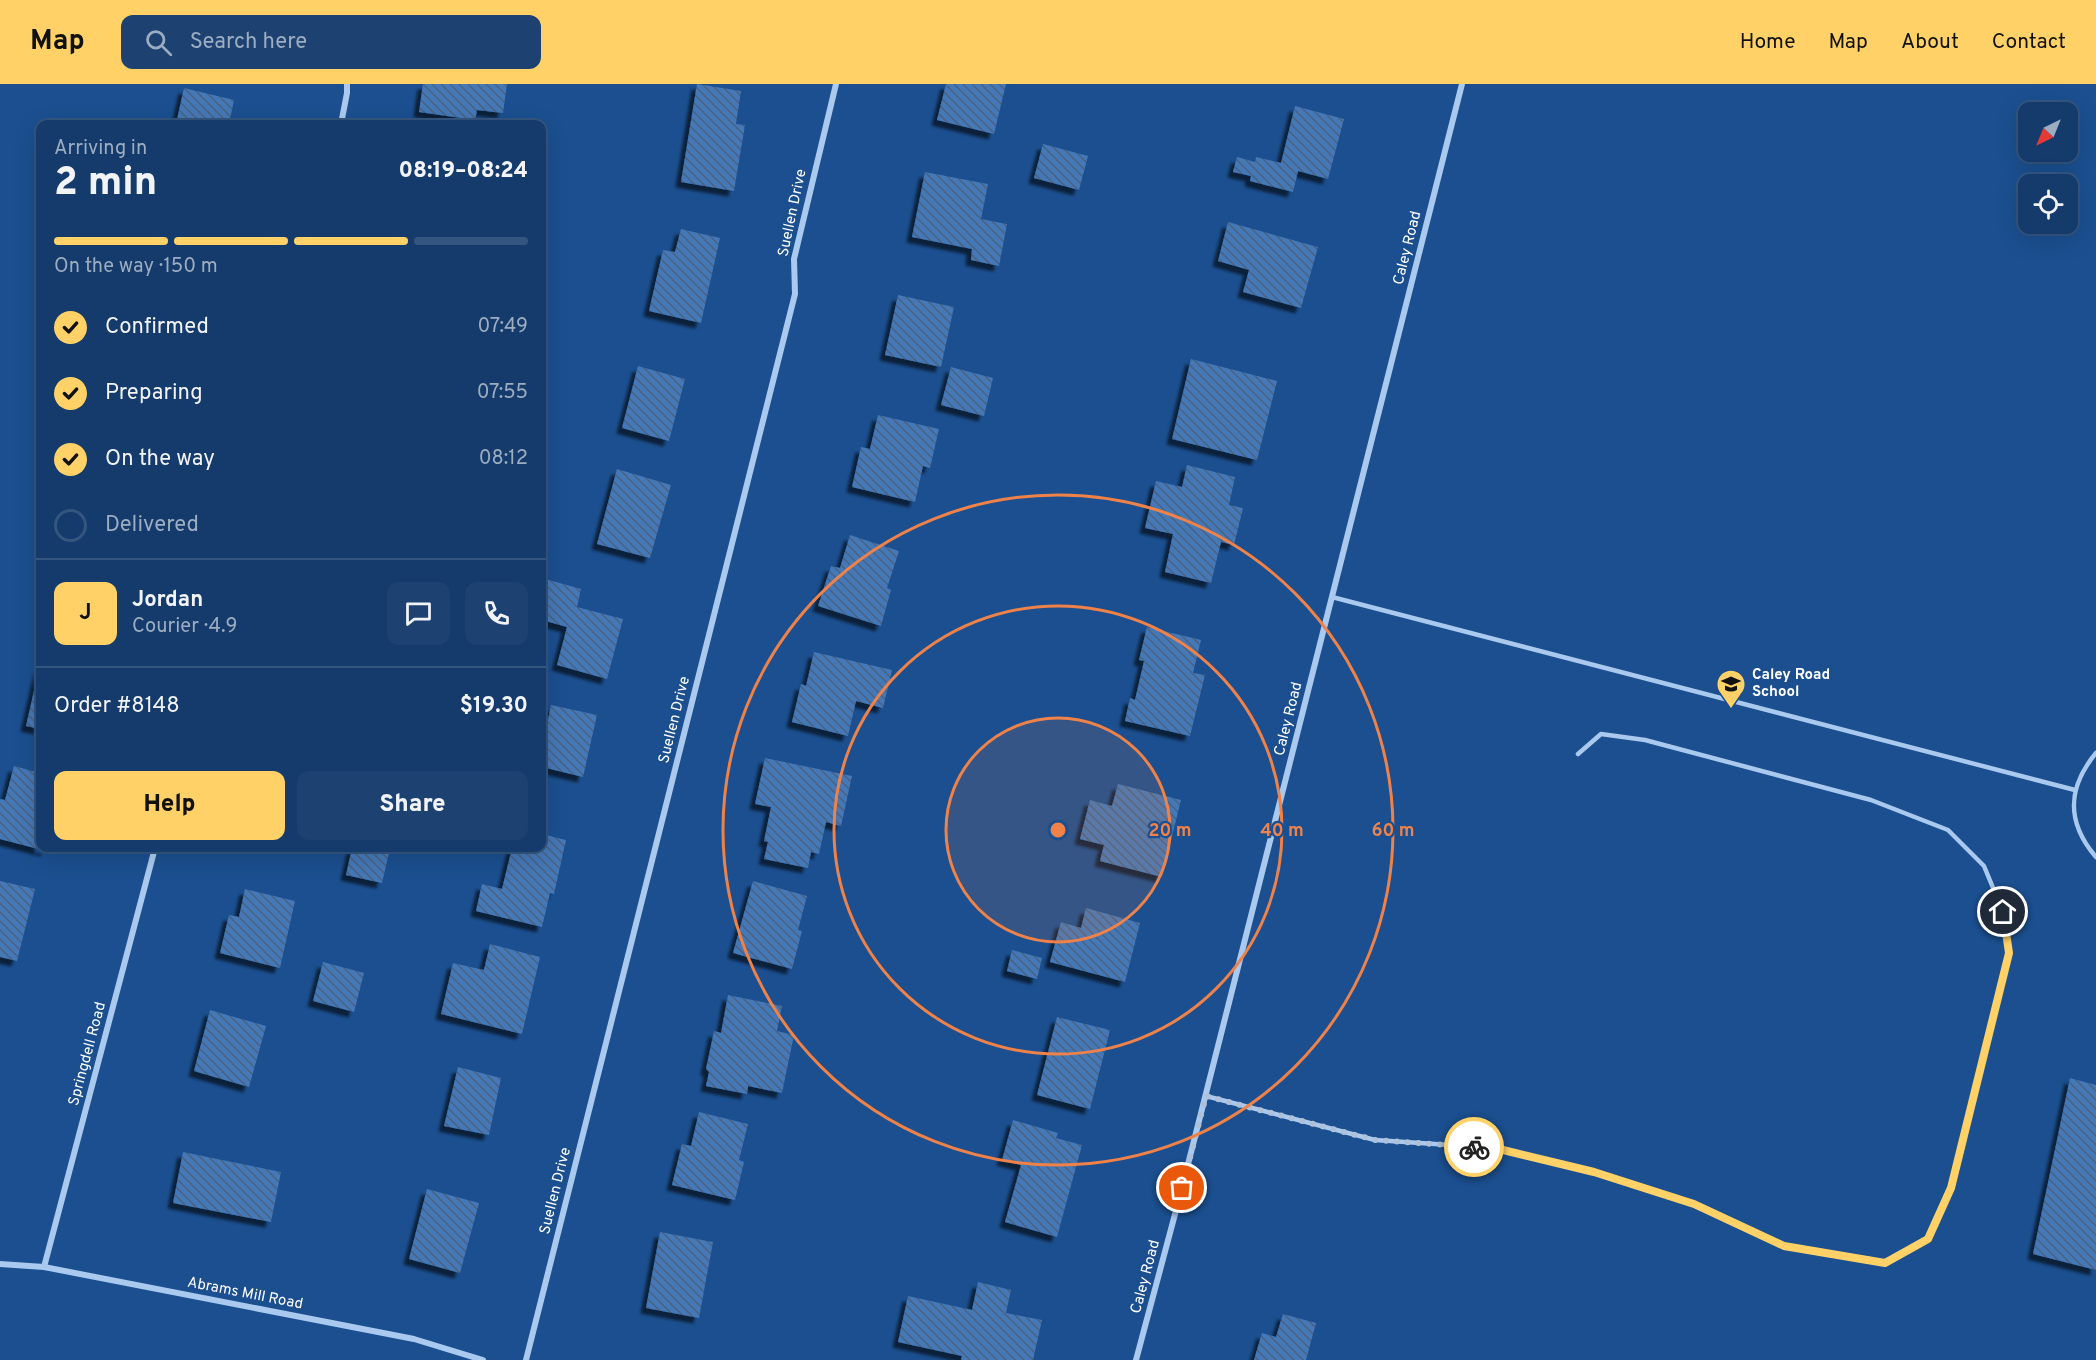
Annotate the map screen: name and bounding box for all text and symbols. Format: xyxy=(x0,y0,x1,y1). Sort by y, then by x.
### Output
search box xyxy=(121,15,541,69)
text: Map xyxy=(30,24,85,60)
icon: search xyxy=(142,26,175,59)
text: Search here xyxy=(190,29,307,56)
text: Home xyxy=(1740,29,1796,56)
text: Map xyxy=(1829,29,1868,56)
text: About xyxy=(1901,29,1959,56)
text: Contact xyxy=(1992,29,2066,56)
north arrow xyxy=(2018,102,2078,162)
map controls xyxy=(2018,102,2078,234)
text: Arriving in xyxy=(54,136,147,162)
text: 08:19–08:24 xyxy=(399,158,528,185)
text: 2 min xyxy=(54,160,157,209)
street label: Suellen Drive xyxy=(774,167,812,259)
button: locate xyxy=(2018,174,2078,234)
street label: Caley Road xyxy=(1390,209,1426,287)
text: On the way · 150 m xyxy=(54,254,218,280)
icon: check xyxy=(54,311,87,344)
text: Confirmed xyxy=(105,314,209,341)
text: 07:49 xyxy=(478,314,528,340)
icon: check xyxy=(54,377,87,410)
text: Preparing xyxy=(105,380,203,407)
text: 07:55 xyxy=(477,380,528,406)
icon: check xyxy=(54,443,87,476)
text: On the way xyxy=(105,446,215,473)
text: 08:12 xyxy=(479,446,528,472)
text: Delivered xyxy=(105,512,199,539)
button: chat xyxy=(387,582,450,645)
button: phone xyxy=(465,582,528,645)
text: Jordan xyxy=(132,587,203,614)
text: J xyxy=(79,600,92,627)
text: Courier · 4.9 xyxy=(132,614,237,640)
place label: Caley Road School xyxy=(1752,666,1830,702)
school or university icon: Caley Road School xyxy=(1715,668,1747,710)
street label: Suellen Drive xyxy=(655,675,695,765)
street label: Caley Road xyxy=(1271,680,1307,758)
text: Order #8148 xyxy=(54,693,180,720)
text: $19.30 xyxy=(460,693,528,720)
button: Help xyxy=(54,771,285,840)
button: Share xyxy=(297,771,528,840)
centre of rings xyxy=(1048,820,1068,840)
text: 20 m xyxy=(1148,820,1192,843)
text: 40 m xyxy=(1260,820,1304,843)
text: 60 m xyxy=(1371,820,1415,843)
pin xyxy=(1977,886,2028,937)
icon: home xyxy=(1986,895,2019,928)
street label: Springdell Road xyxy=(65,1000,111,1108)
courier xyxy=(1444,1117,1504,1177)
icon: bike xyxy=(1458,1131,1491,1164)
street label: Suellen Drive xyxy=(536,1146,576,1236)
pin xyxy=(1156,1162,1207,1213)
icon: bag xyxy=(1165,1171,1198,1204)
street label: Caley Road xyxy=(1127,1238,1165,1316)
street label: Abrams Mill Road xyxy=(186,1273,304,1315)

